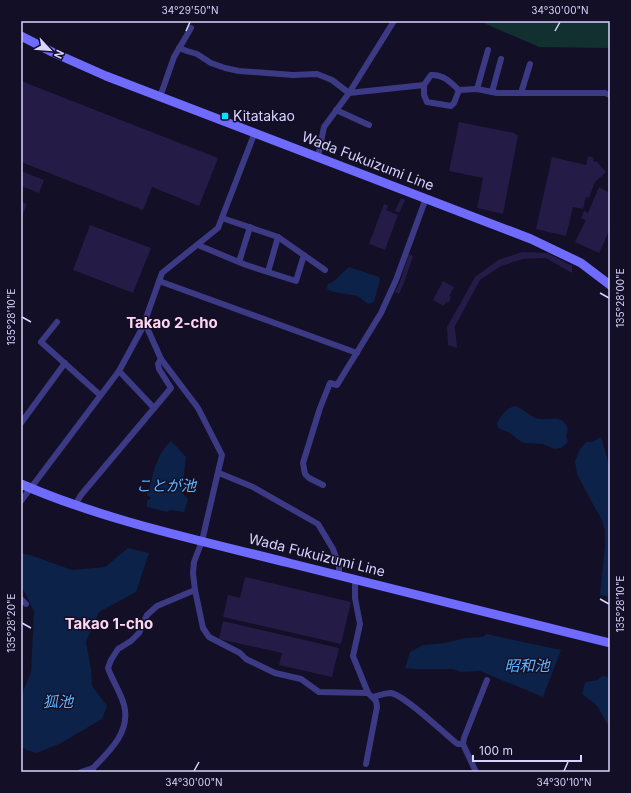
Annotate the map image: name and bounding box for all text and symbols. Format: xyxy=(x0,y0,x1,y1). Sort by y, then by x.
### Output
text: 34°29'50"N xyxy=(162,4,218,16)
text: 34°30'00"N xyxy=(531,4,589,16)
north arrow xyxy=(30,30,70,70)
text: N xyxy=(51,48,67,61)
place label: Kitatakao xyxy=(233,107,295,124)
marker: Kitatakao xyxy=(220,111,230,121)
street label: Wada Fukuizumi Line xyxy=(300,127,437,194)
text: 135°28'00"E xyxy=(614,268,626,328)
text: 135°28'10"E xyxy=(5,288,17,346)
district label: Takao 2-cho xyxy=(126,313,218,332)
water label: ことが池 xyxy=(136,476,198,495)
street label: Wada Fukuizumi Line xyxy=(247,529,387,580)
text: 135°28'10"E xyxy=(614,575,626,633)
text: 135°28'20"E xyxy=(5,593,17,653)
district label: Takao 1-cho xyxy=(65,614,153,633)
water label: 昭和池 xyxy=(504,656,551,675)
water label: 狐池 xyxy=(43,692,75,711)
scale bar xyxy=(473,737,581,763)
text: 100 m xyxy=(479,743,513,758)
text: 34°30'00"N xyxy=(165,776,223,788)
text: 34°30'10"N xyxy=(536,776,592,788)

